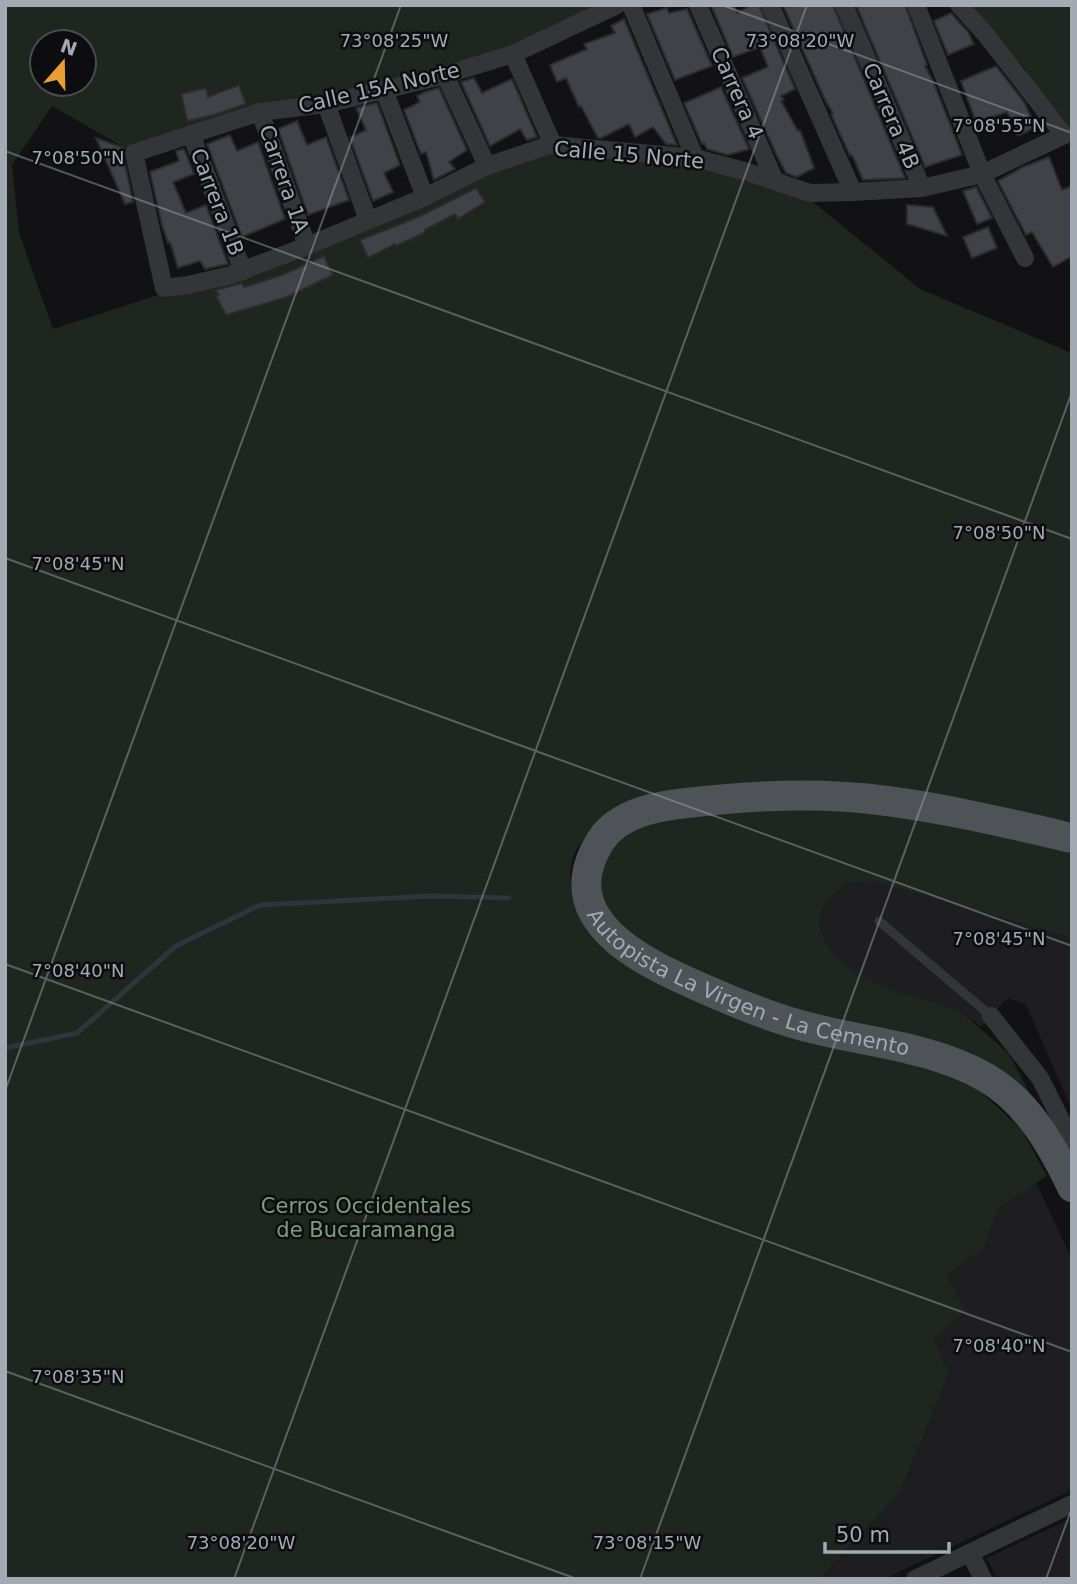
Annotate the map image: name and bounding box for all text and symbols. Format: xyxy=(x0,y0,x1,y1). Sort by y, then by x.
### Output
north arrow xyxy=(28,28,98,98)
text: 73°08'25"W xyxy=(340,30,449,51)
text: 73°08'20"W xyxy=(746,30,855,51)
text: N xyxy=(58,34,80,60)
street label: Carrera 4 xyxy=(706,43,768,143)
street label: Calle 15A Norte xyxy=(296,58,462,118)
street label: Carrera 4B xyxy=(858,59,924,173)
text: 7°08'55"N xyxy=(953,115,1045,136)
street label: Carrera 1A xyxy=(254,122,314,237)
street label: Calle 15 Norte xyxy=(553,136,705,174)
street label: Carrera 1B xyxy=(186,145,248,259)
text: 7°08'50"N xyxy=(32,147,124,168)
text: 7°08'50"N xyxy=(953,522,1045,543)
text: 7°08'45"N xyxy=(32,553,124,574)
street label: Autopista La Virgen - La Cemento xyxy=(582,904,912,1061)
text: 7°08'45"N xyxy=(953,928,1045,949)
text: 7°08'40"N xyxy=(32,960,124,981)
park label: Cerros Occidentales de Bucaramanga xyxy=(261,1194,471,1242)
text: 7°08'40"N xyxy=(953,1335,1045,1356)
text: 7°08'35"N xyxy=(32,1366,124,1387)
scale bar xyxy=(825,1510,949,1554)
text: 50 m xyxy=(836,1523,890,1547)
text: 73°08'20"W xyxy=(187,1532,296,1553)
text: 73°08'15"W xyxy=(593,1532,702,1553)

